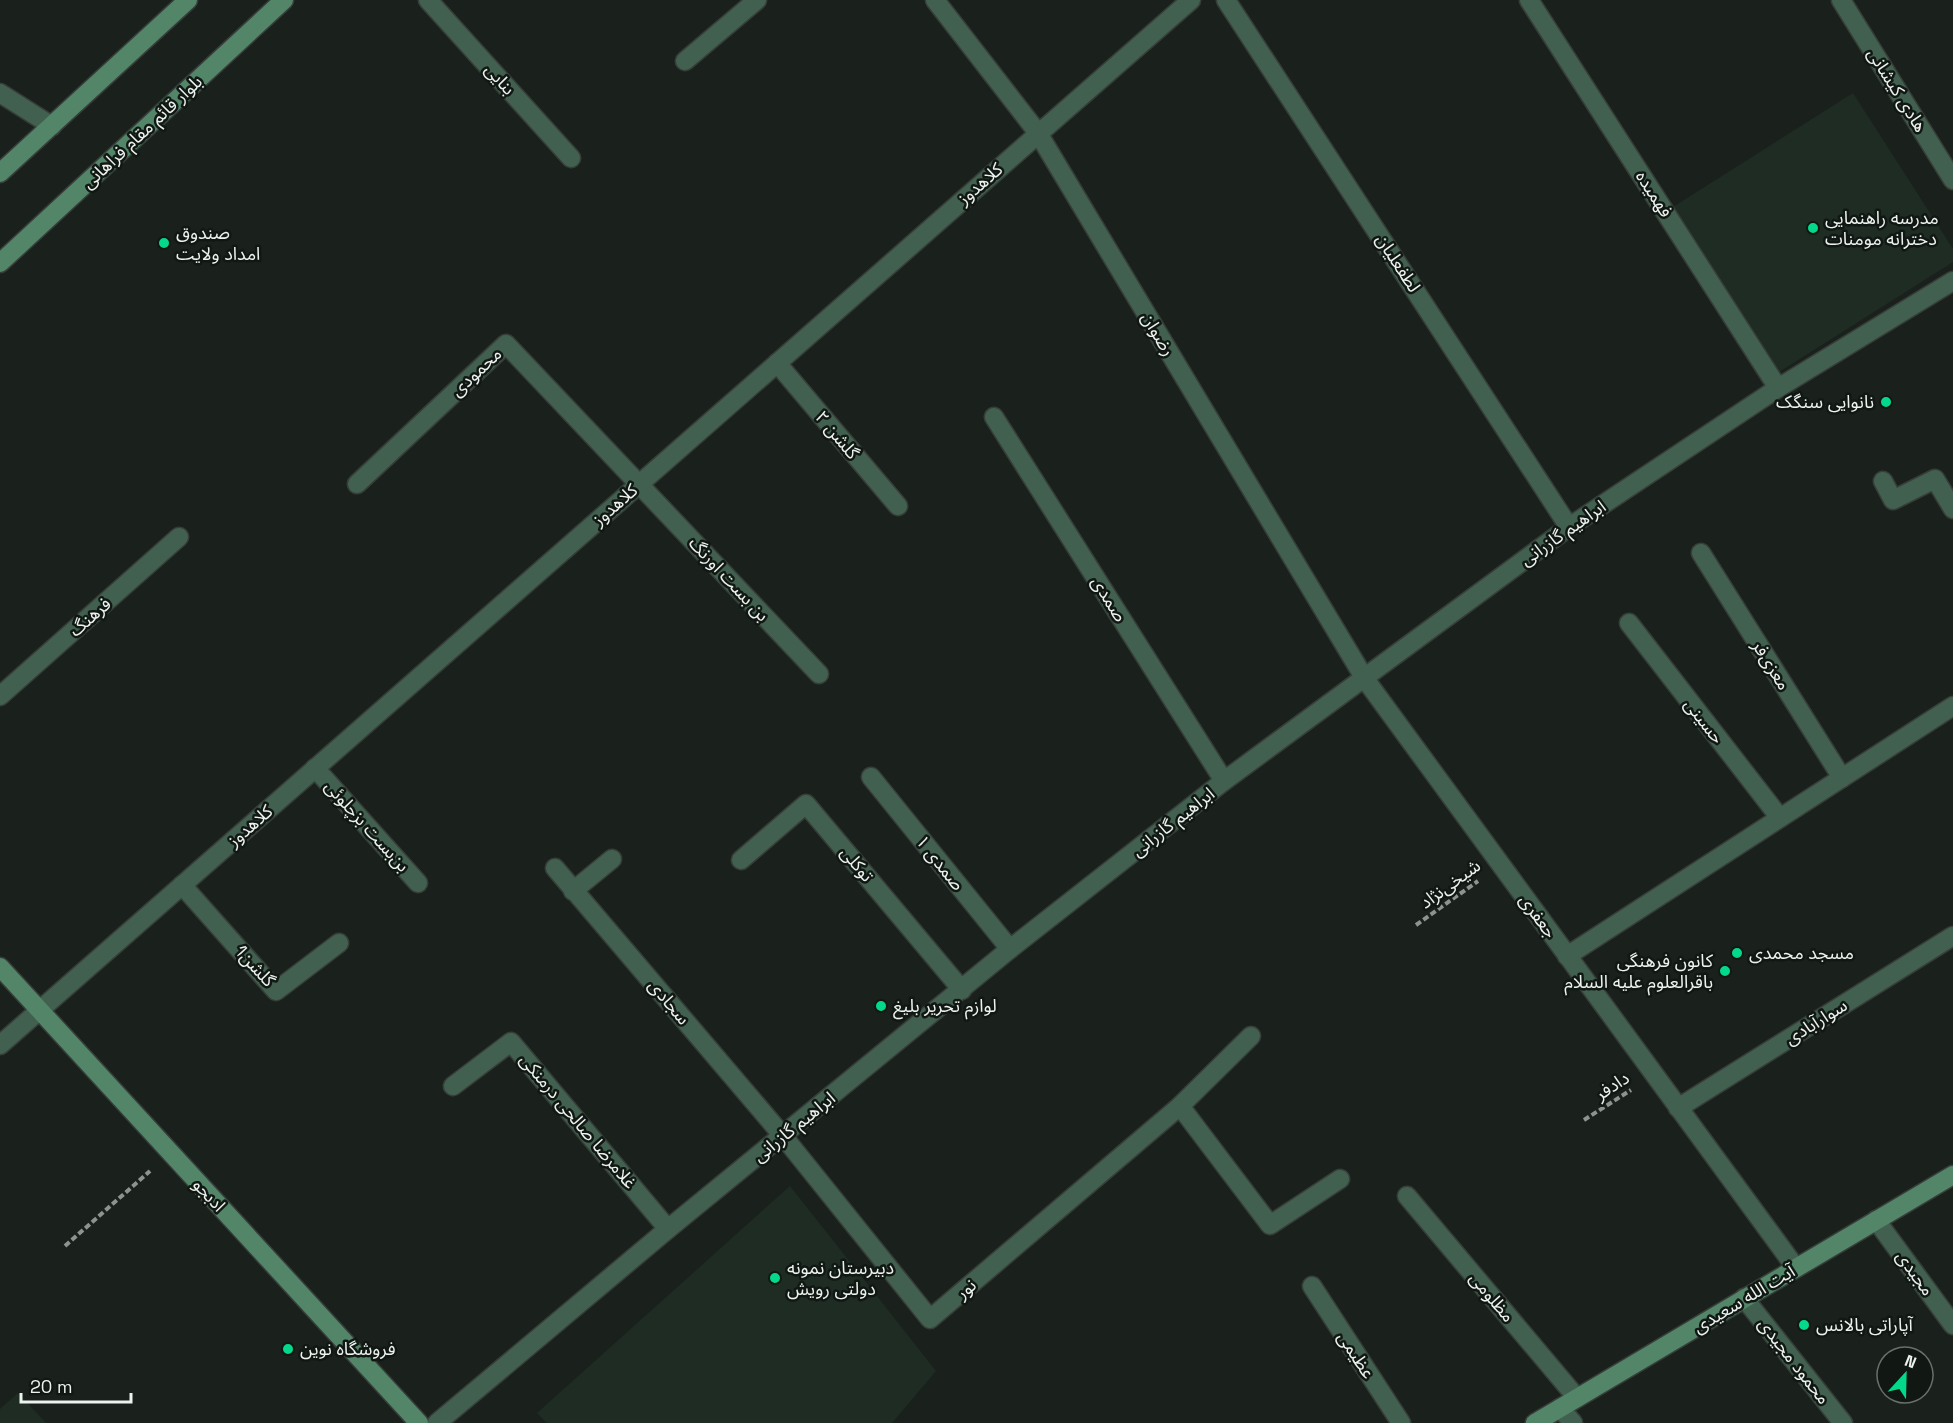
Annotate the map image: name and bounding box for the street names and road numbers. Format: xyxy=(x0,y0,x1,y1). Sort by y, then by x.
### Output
street label: هادی کیشانی xyxy=(1862,43,1932,136)
street label: بنایی xyxy=(480,58,521,99)
street label: بلوار قائم مقام فراهانی xyxy=(77,70,209,196)
street label: کلاهدوز xyxy=(951,157,1008,210)
street label: فهمیده xyxy=(1631,166,1678,221)
street label: لطفعلیان xyxy=(1371,229,1426,296)
street label: رضوان xyxy=(1136,307,1181,360)
street label: محمودی xyxy=(445,342,506,401)
street label: گلشن ۲ xyxy=(811,406,865,464)
street label: کلاهدوز xyxy=(586,478,643,531)
street label: ابراهیم گازرانی xyxy=(1515,495,1611,572)
street label: بن بست اورنگ xyxy=(684,531,775,626)
street label: صمدی xyxy=(1086,571,1132,626)
street label: فرهنگ xyxy=(64,592,116,641)
street label: معزی‌فر xyxy=(1747,635,1796,694)
street label: حسینی xyxy=(1679,693,1729,748)
street label: بن‌بست بزچلوئی xyxy=(320,775,415,877)
street label: ابراهیم گازرانی xyxy=(1126,782,1220,863)
street label: کلاهدوز xyxy=(221,799,278,852)
street label: صمدی ۱ xyxy=(911,830,970,895)
street label: توکلی xyxy=(836,841,879,886)
street label: شیخی‌نژاد xyxy=(1415,854,1485,913)
street label: جعفری xyxy=(1514,889,1562,943)
street label: گلشن1 xyxy=(230,940,281,992)
street label: سجادی xyxy=(644,974,695,1029)
street label: سوارآبادی xyxy=(1780,993,1851,1050)
street label: غلامرضا صالحی درمنکی xyxy=(515,1048,642,1193)
street label: دادفر xyxy=(1589,1066,1633,1106)
street label: ابراهیم گازرانی xyxy=(748,1086,841,1168)
street label: ادبجو xyxy=(188,1173,231,1216)
street label: مجیدی xyxy=(1891,1245,1940,1300)
street label: آیت الله سعیدی xyxy=(1688,1259,1800,1338)
street label: مظلومی xyxy=(1465,1267,1520,1327)
street label: نور xyxy=(950,1273,981,1304)
street label: محمود مجیدی xyxy=(1753,1313,1835,1409)
street label: عظیمی xyxy=(1333,1327,1380,1383)

